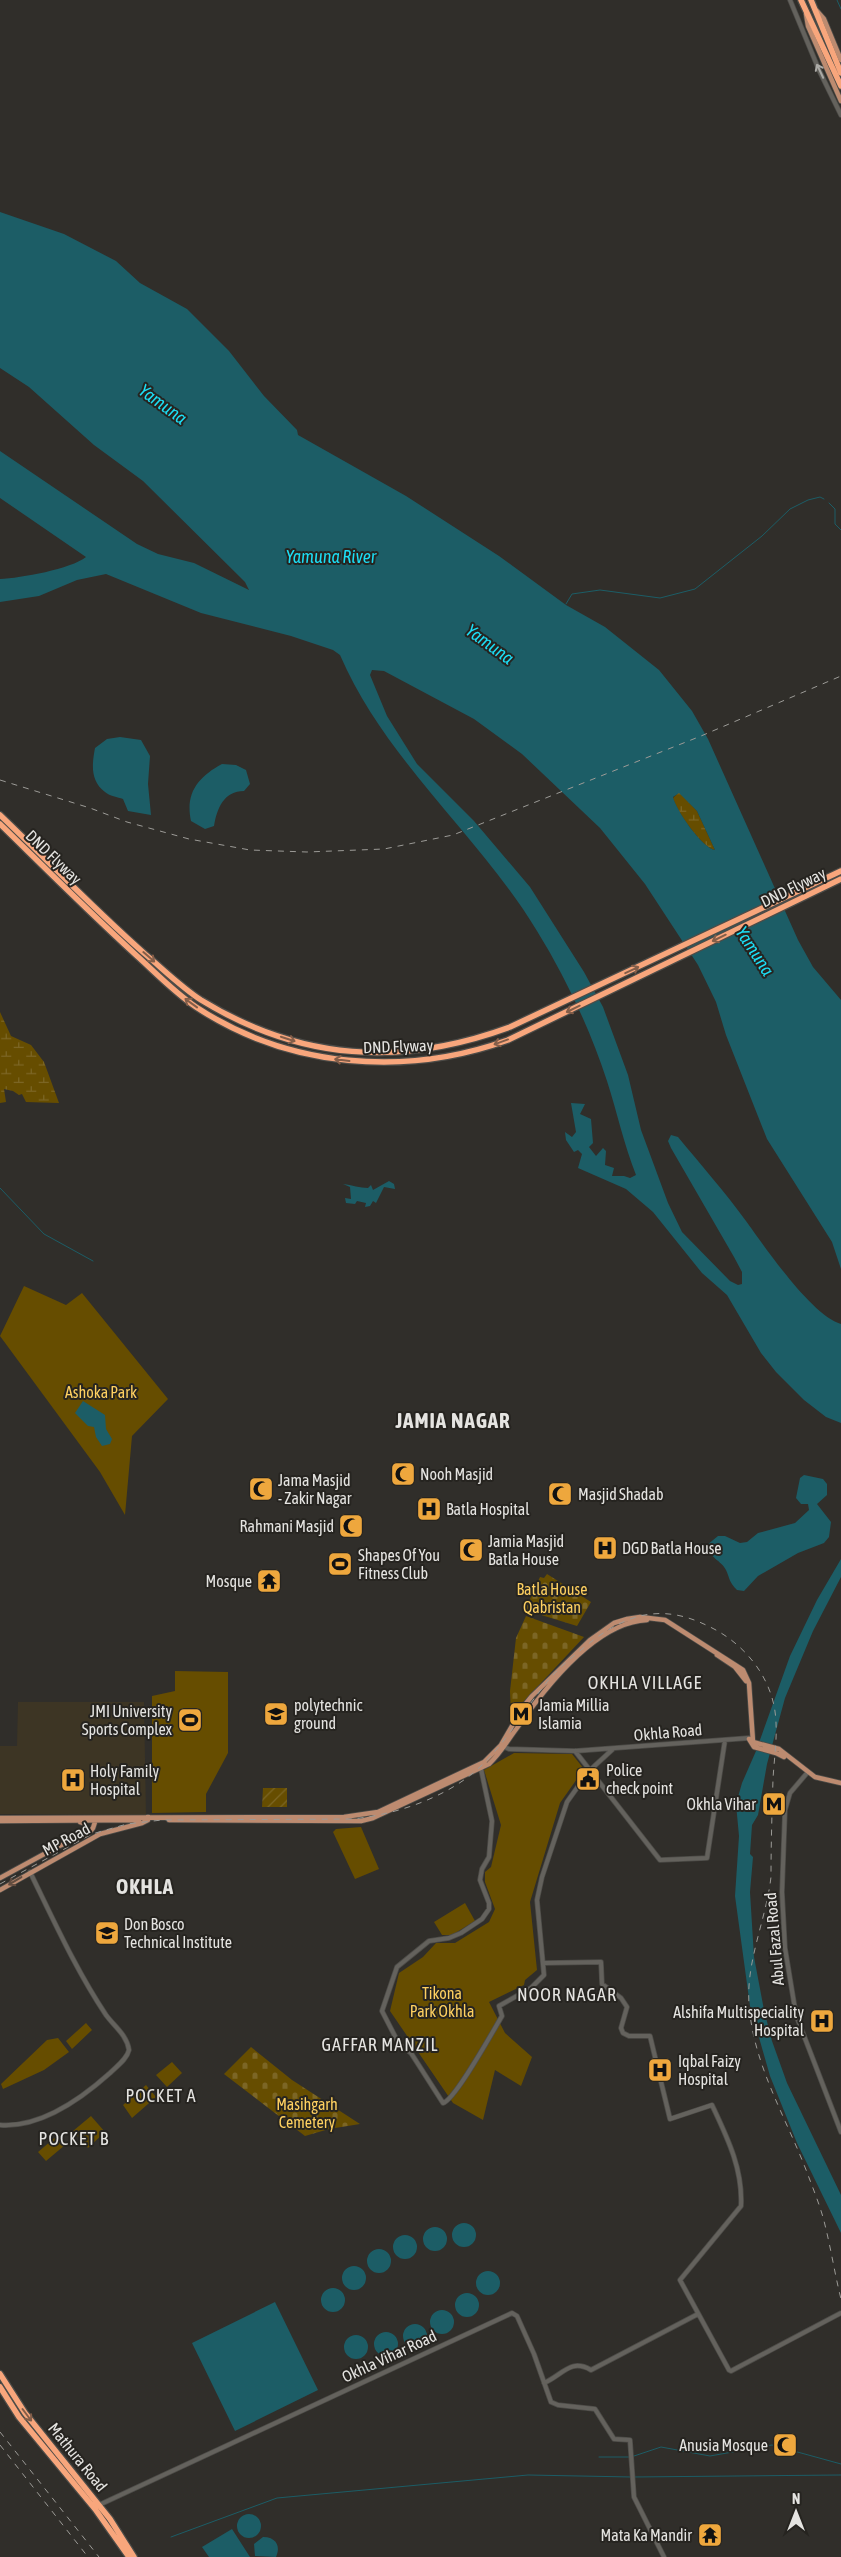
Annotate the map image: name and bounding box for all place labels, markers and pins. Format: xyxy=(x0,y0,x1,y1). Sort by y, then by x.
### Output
mosque icon: Nooh Masjid xyxy=(390,1461,416,1487)
place label: Nooh Masjid xyxy=(420,1465,493,1484)
place label: Jama Masjid - Zakir Nagar xyxy=(278,1471,352,1508)
mosque icon: Jama Masjid - Zakir Nagar xyxy=(248,1476,274,1502)
mosque icon: Masjid Shadab xyxy=(547,1481,573,1507)
place label: Masjid Shadab xyxy=(578,1485,663,1504)
hospital icon: Batla Hospital xyxy=(416,1496,442,1522)
place label: Batla Hospital xyxy=(446,1500,530,1519)
mosque icon: Rahmani Masjid xyxy=(338,1513,364,1539)
place label: Rahmani Masjid xyxy=(239,1517,334,1536)
place label: Jamia Masjid Batla House xyxy=(488,1532,564,1568)
hospital icon: DGD Batla House xyxy=(592,1535,618,1561)
mosque icon: Jamia Masjid Batla House xyxy=(458,1537,484,1563)
place label: DGD Batla House xyxy=(622,1539,722,1557)
place label: Shapes Of You Fitness Club xyxy=(358,1546,440,1582)
sports icon: Shapes Of You Fitness Club xyxy=(327,1551,353,1577)
temple icon: Mosque xyxy=(256,1568,282,1594)
place label: Mosque xyxy=(206,1572,252,1591)
place label: polytechnic ground xyxy=(294,1696,363,1733)
place label: Jamia Millia Islamia xyxy=(538,1696,609,1732)
school or university icon: polytechnic ground xyxy=(263,1701,289,1727)
metro station icon: Jamia Millia Islamia xyxy=(508,1701,534,1727)
place label: JMI University Sports Complex xyxy=(82,1702,173,1739)
sports icon: JMI University Sports Complex xyxy=(177,1707,203,1733)
place label: Police check point xyxy=(606,1761,674,1798)
place label: Holy Family Hospital xyxy=(90,1762,160,1799)
public building icon: Police check point xyxy=(575,1766,601,1792)
hospital icon: Holy Family Hospital xyxy=(60,1767,86,1793)
metro station icon: Okhla Vihar xyxy=(761,1791,787,1817)
place label: Okhla Vihar xyxy=(687,1795,756,1813)
place label: Don Bosco Technical Institute xyxy=(124,1915,232,1951)
school or university icon: Don Bosco Technical Institute xyxy=(94,1920,120,1946)
place label: Alshifa Multispeciality Hospital xyxy=(673,2003,805,2040)
hospital icon: Alshifa Multispeciality Hospital xyxy=(809,2008,835,2034)
place label: Iqbal Faizy Hospital xyxy=(678,2052,741,2089)
hospital icon: Iqbal Faizy Hospital xyxy=(647,2057,673,2083)
mosque icon: Anusia Mosque xyxy=(772,2432,798,2458)
place label: Anusia Mosque xyxy=(679,2436,768,2455)
temple icon: Mata Ka Mandir xyxy=(697,2522,723,2548)
place label: Mata Ka Mandir xyxy=(601,2526,692,2544)

